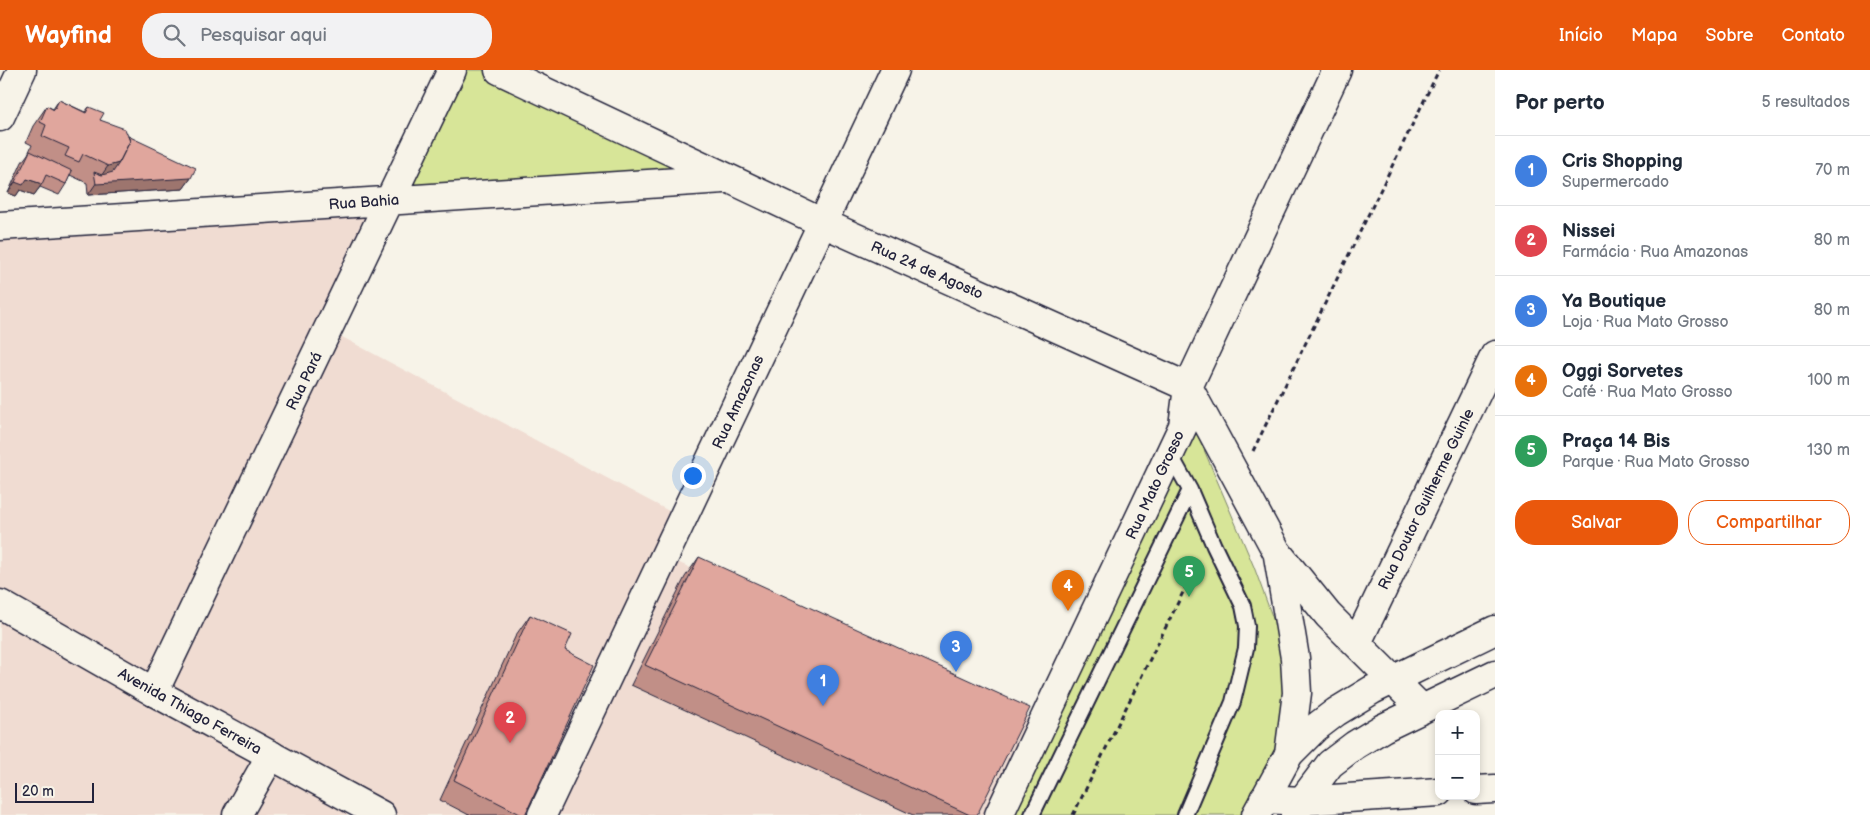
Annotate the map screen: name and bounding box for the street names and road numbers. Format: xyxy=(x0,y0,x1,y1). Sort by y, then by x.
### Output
street label: Rua Bahia xyxy=(328,191,400,214)
street label: Rua 24 de Agosto xyxy=(868,237,986,304)
street label: Rua Pará xyxy=(282,349,327,413)
street label: Rua Amazonas xyxy=(708,352,769,452)
street label: Rua Doutor Guilherme Guinle xyxy=(1374,405,1479,593)
street label: Rua Mato Grosso xyxy=(1122,428,1189,543)
street label: Avenida Thiago Ferreira xyxy=(115,664,265,759)

